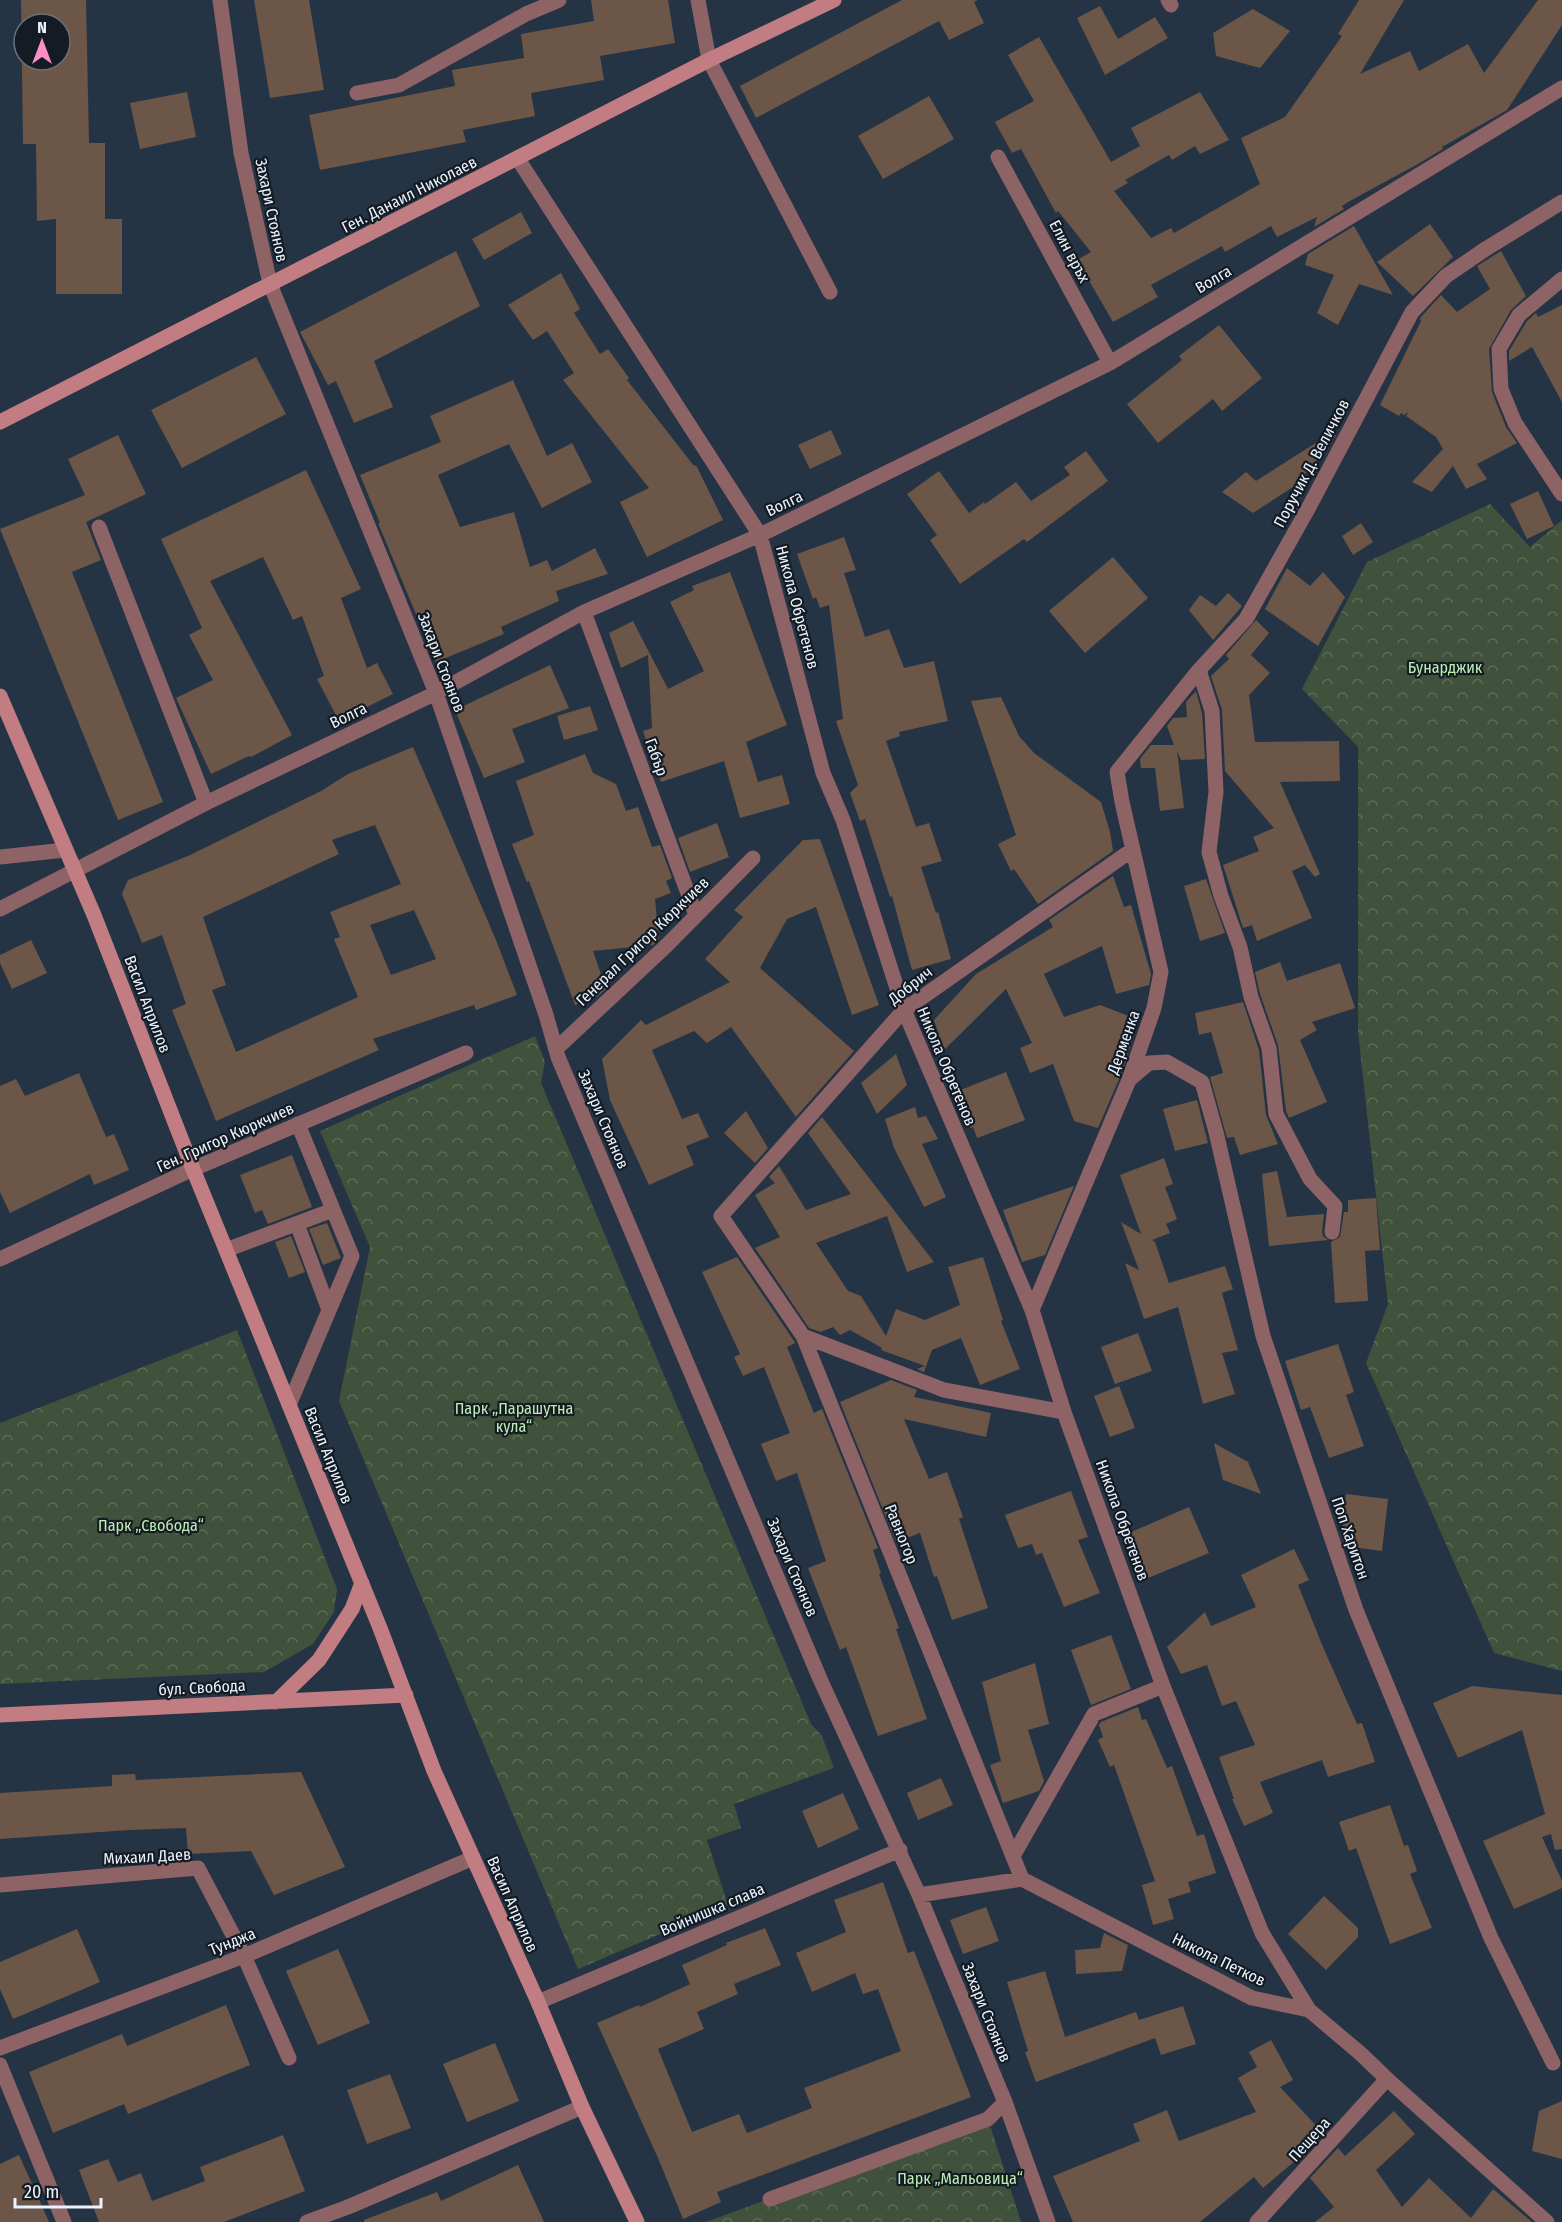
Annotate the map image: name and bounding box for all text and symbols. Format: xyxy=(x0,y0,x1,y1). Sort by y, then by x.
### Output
north arrow xyxy=(12,12,72,72)
text: N xyxy=(37,18,47,37)
street label: Ген. Данаил Николаев xyxy=(339,152,480,237)
street label: Захари Стоянов xyxy=(251,157,292,264)
street label: Елин връх xyxy=(1045,217,1094,286)
street label: Волга xyxy=(1192,261,1235,298)
street label: Поручик Д. Величков xyxy=(1270,396,1353,531)
street label: Волга xyxy=(763,486,806,520)
street label: Никола Обретенов xyxy=(772,543,823,671)
street label: Захари Стоянов xyxy=(414,610,469,715)
park label: Бунарджик xyxy=(1408,658,1483,677)
street label: Волга xyxy=(327,698,370,732)
street label: Габър xyxy=(641,736,672,779)
street label: Генерал Григор Кюркчиев xyxy=(572,873,713,1010)
street label: Васил Априлов xyxy=(120,953,175,1056)
street label: Добрич xyxy=(884,962,936,1009)
street label: Никола Обретенов xyxy=(913,1004,980,1128)
street label: Дерменка xyxy=(1103,1007,1144,1078)
street label: Захари Стоянов xyxy=(574,1067,633,1171)
street label: Ген. Григор Кюркчиев xyxy=(154,1099,297,1176)
park label: Парк „Парашутна кула“ xyxy=(455,1399,573,1436)
street label: Васил Априлов xyxy=(300,1404,357,1506)
street label: Никола Обретенов xyxy=(1092,1457,1153,1583)
street label: Поп Харитон xyxy=(1328,1494,1374,1582)
street label: Равногор xyxy=(881,1501,922,1567)
street label: Захари Стоянов xyxy=(763,1515,822,1619)
park label: Парк „Свобода“ xyxy=(98,1516,204,1535)
street label: бул. Свобода xyxy=(158,1676,246,1699)
street label: Михаил Даев xyxy=(103,1845,191,1868)
street label: Васил Априлов xyxy=(483,1853,542,1955)
street label: Войнишка слава xyxy=(657,1879,768,1940)
street label: Тунджа xyxy=(206,1924,258,1959)
street label: Никола Петков xyxy=(1169,1929,1268,1990)
street label: Захари Стоянов xyxy=(958,1960,1015,2065)
street label: Пещера xyxy=(1285,2113,1334,2165)
park label: Парк „Мальовица“ xyxy=(897,2169,1023,2188)
scale bar xyxy=(15,2171,100,2209)
text: 20 m xyxy=(24,2181,59,2203)

